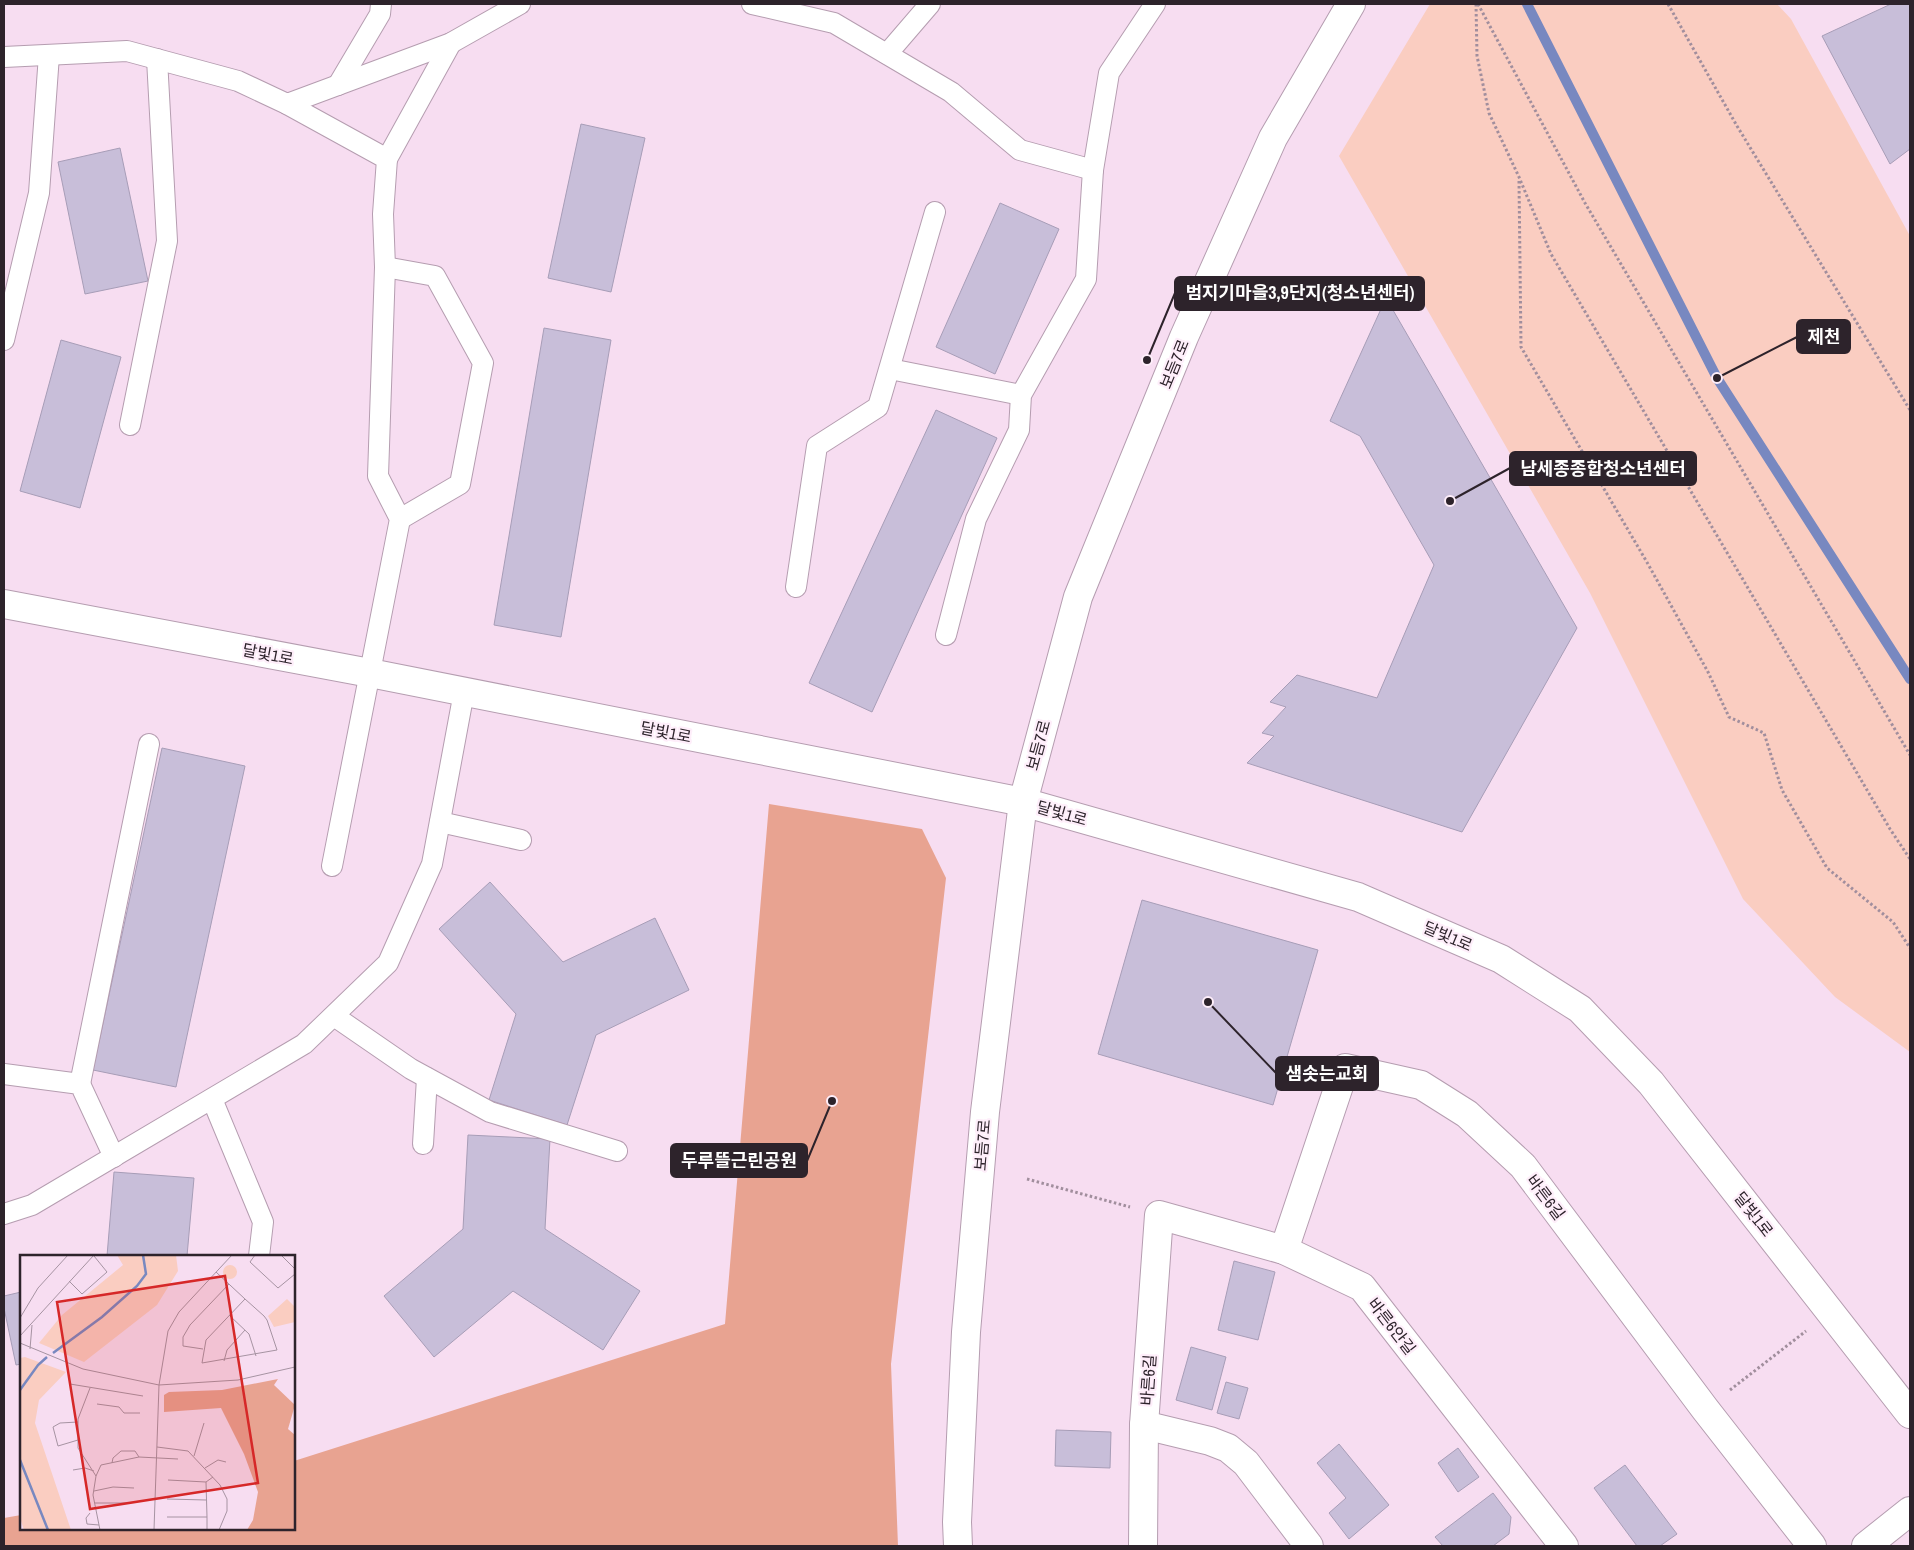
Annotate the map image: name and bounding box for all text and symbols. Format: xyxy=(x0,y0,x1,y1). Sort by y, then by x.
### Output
callout: 범지기마을3,9단지(청소년센터) xyxy=(1175,277,1424,310)
text: 범지기마을3,9단지(청소년센터) xyxy=(1185,280,1415,305)
callout: 제천 xyxy=(1797,320,1850,353)
text: 제천 xyxy=(1807,324,1841,349)
street label: 보듬7로 xyxy=(1154,336,1194,392)
callout: 남세종종합청소년센터 xyxy=(1510,452,1696,485)
text: 남세종종합청소년센터 xyxy=(1520,456,1686,481)
street label: 달빛1로 xyxy=(241,638,296,670)
street label: 달빛1로 xyxy=(639,716,694,748)
street label: 보듬7로 xyxy=(1021,717,1055,773)
street label: 달빛1로 xyxy=(1034,795,1090,831)
street label: 달빛1로 xyxy=(1420,916,1476,956)
callout: 샘솟는교회 xyxy=(1276,1057,1378,1090)
text: 샘솟는교회 xyxy=(1286,1061,1368,1086)
street label: 보듬7로 xyxy=(969,1118,995,1172)
callout: 두루뜰근린공원 xyxy=(671,1144,807,1177)
text: 두루뜰근린공원 xyxy=(681,1148,797,1173)
street label: 바른6길 xyxy=(1522,1170,1570,1224)
street label: 달빛1로 xyxy=(1729,1187,1779,1241)
inset map xyxy=(20,1255,295,1530)
street label: 바른6안길 xyxy=(1363,1293,1421,1359)
street label: 바른6길 xyxy=(1135,1354,1161,1406)

